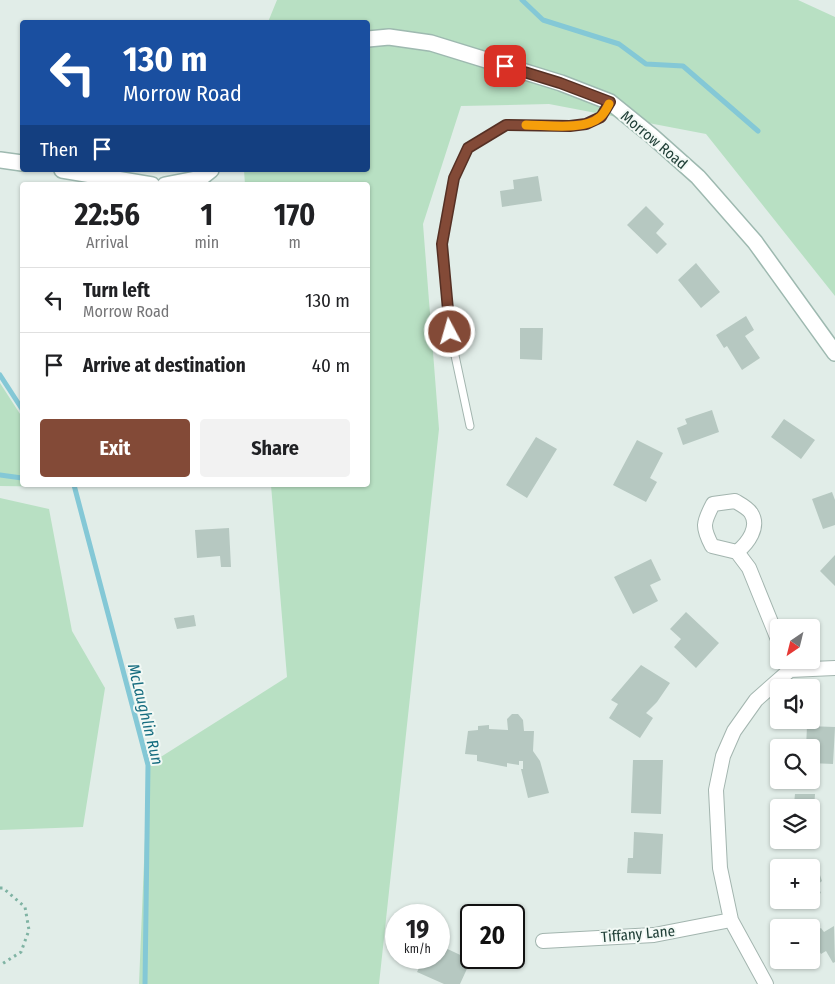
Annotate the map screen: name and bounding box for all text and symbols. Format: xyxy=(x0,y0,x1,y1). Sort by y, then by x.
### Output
text: 130 m xyxy=(123,38,207,80)
icon: left xyxy=(40,40,105,105)
pin xyxy=(484,45,526,87)
icon: arrive xyxy=(491,52,519,80)
text: Morrow Road xyxy=(123,80,242,107)
street label: Morrow Road xyxy=(617,107,691,173)
icon: arrive xyxy=(88,135,116,163)
text: Then xyxy=(40,138,78,161)
text: 22:56 xyxy=(75,197,140,233)
text: 1 xyxy=(201,197,213,233)
text: 170 xyxy=(274,197,315,233)
text: Arrival xyxy=(86,233,128,252)
text: min xyxy=(194,233,219,252)
text: m xyxy=(288,233,301,252)
text: Turn left xyxy=(83,279,150,302)
icon: left xyxy=(40,286,68,314)
text: 130 m xyxy=(305,289,350,312)
text: Morrow Road xyxy=(83,302,169,321)
position arrow xyxy=(423,305,475,357)
icon: arrive xyxy=(40,351,68,379)
text: Arrive at destination xyxy=(83,354,246,377)
text: 40 m xyxy=(312,354,350,377)
button: Exit xyxy=(40,419,190,477)
button: Share xyxy=(200,419,350,477)
north arrow xyxy=(770,619,820,669)
map controls xyxy=(770,619,820,969)
water label: McLaughlin Run xyxy=(124,661,167,767)
button: sound xyxy=(770,679,820,729)
button: search xyxy=(770,739,820,789)
button: layers xyxy=(770,799,820,849)
button: + xyxy=(770,859,820,909)
speed limit sign: 20 xyxy=(460,904,525,969)
text: 19 xyxy=(406,915,429,945)
button: − xyxy=(770,919,820,969)
street label: Tiffany Lane xyxy=(600,922,676,946)
text: km/h xyxy=(404,942,431,956)

